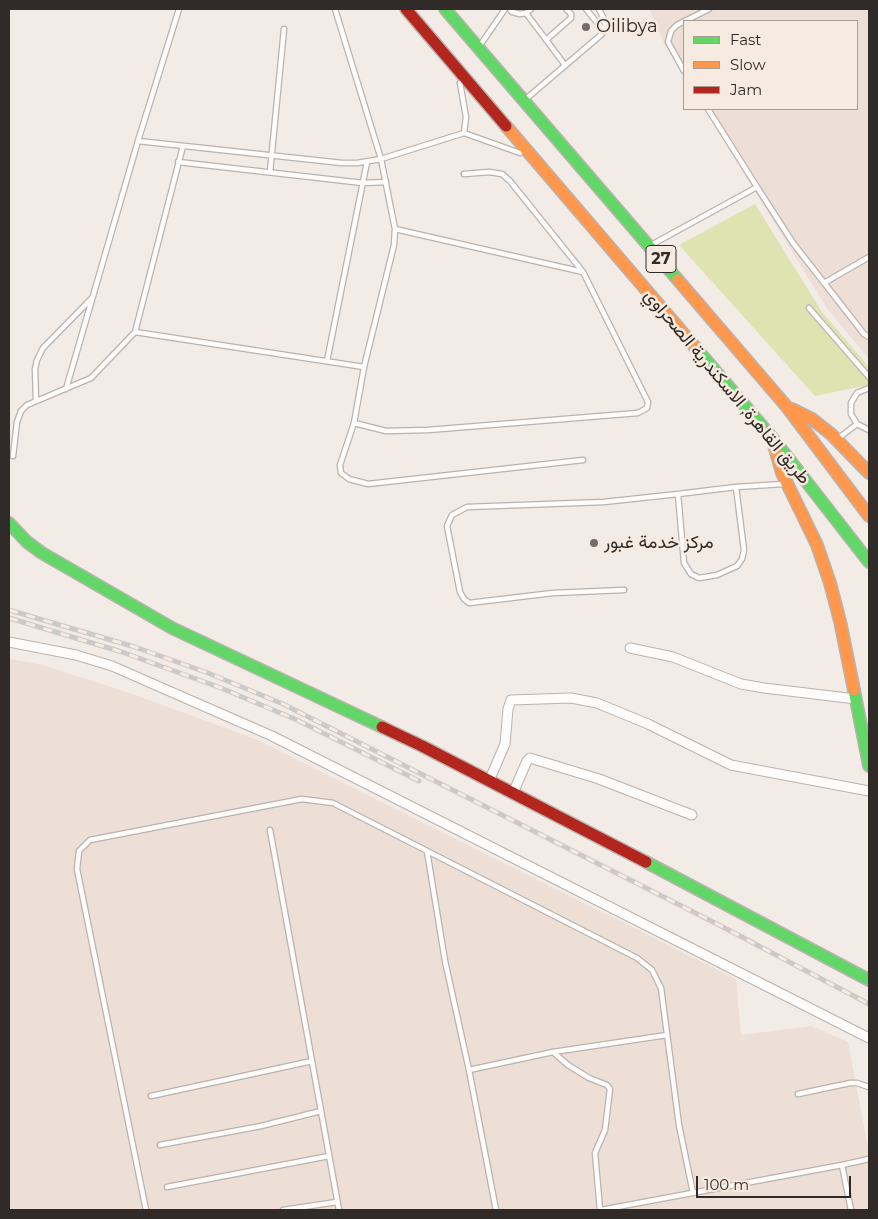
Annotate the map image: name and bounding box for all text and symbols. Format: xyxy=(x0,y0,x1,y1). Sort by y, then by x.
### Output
place label: Oilibya xyxy=(596,16,658,38)
legend xyxy=(683,20,858,110)
marker: Oilibya xyxy=(580,21,592,33)
text: Fast xyxy=(730,30,761,49)
text: Slow xyxy=(730,55,766,74)
text: Jam xyxy=(730,80,762,99)
road number: 27 xyxy=(646,245,676,272)
street label: طريق القاهرة, الاسكندرية الصحراوي xyxy=(639,285,815,489)
place label: مركز خدمة غبور xyxy=(604,532,714,554)
marker: مركز خدمة غبور xyxy=(588,537,600,549)
scale bar xyxy=(698,1166,853,1198)
text: 100 m xyxy=(704,1175,749,1194)

